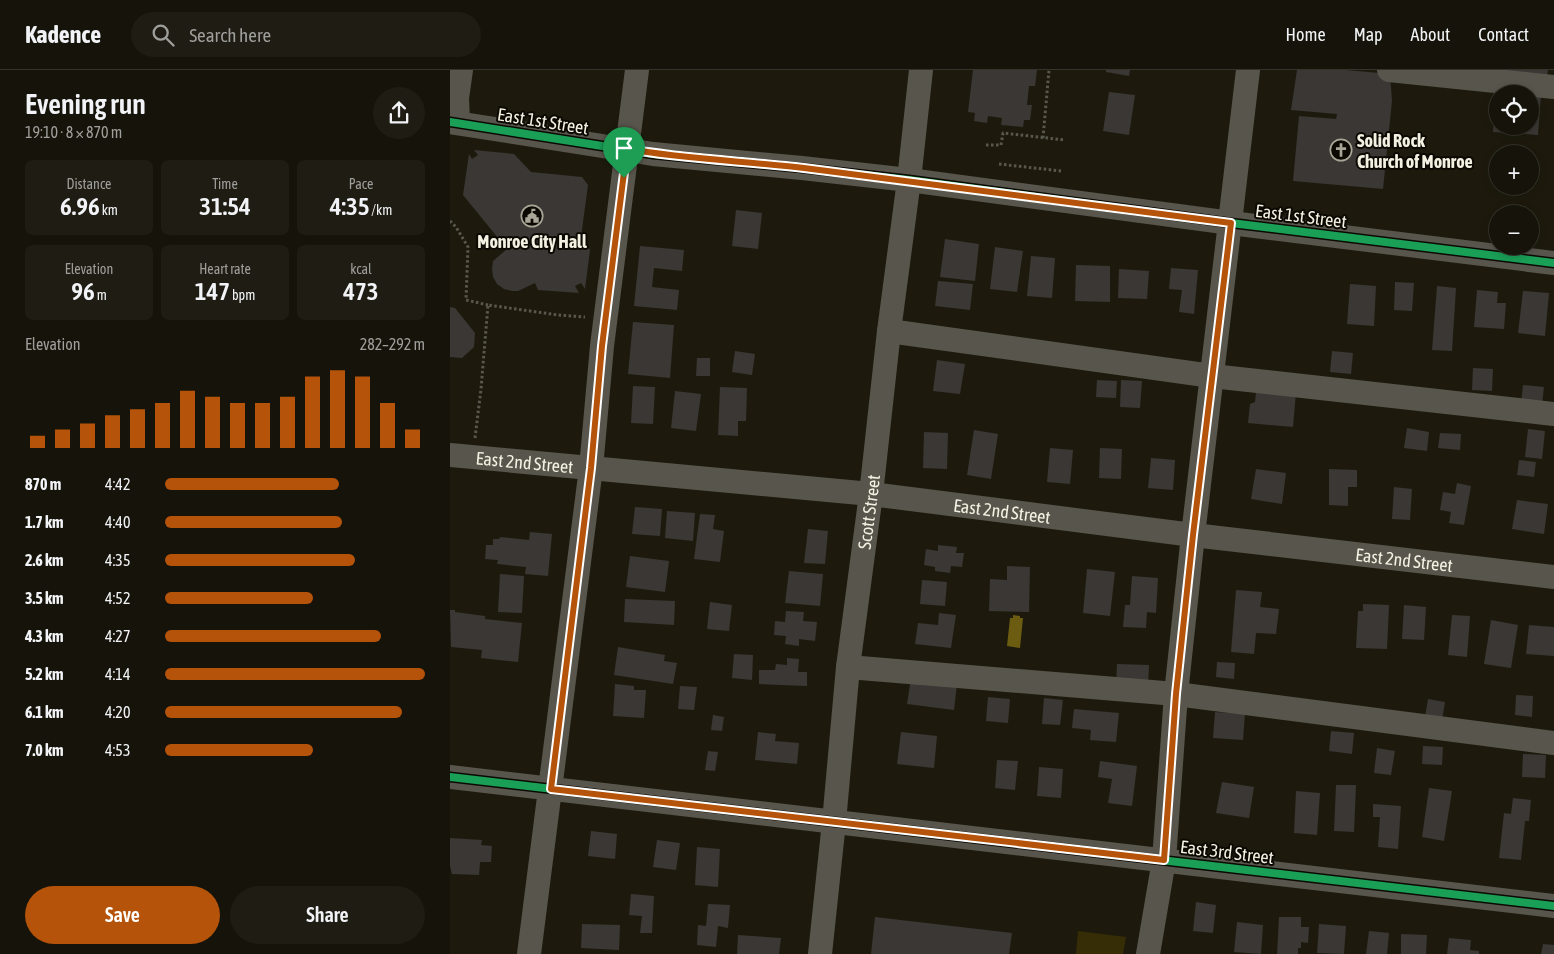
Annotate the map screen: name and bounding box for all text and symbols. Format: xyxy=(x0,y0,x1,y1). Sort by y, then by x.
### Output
search box xyxy=(131,12,481,57)
text: Kadence xyxy=(25,21,101,48)
icon: search xyxy=(149,21,177,49)
text: Search here xyxy=(189,24,271,46)
text: Home xyxy=(1286,24,1326,45)
text: Map xyxy=(1354,24,1383,45)
text: About xyxy=(1411,24,1450,45)
text: Contact xyxy=(1478,24,1529,45)
map controls xyxy=(1489,85,1539,255)
button: locate xyxy=(1489,85,1539,135)
button: share xyxy=(373,87,425,139)
text: Evening run xyxy=(25,88,146,120)
street label: East 1st Street xyxy=(496,103,590,139)
text: 19:10 · 8 × 870 m xyxy=(25,123,122,141)
pin xyxy=(603,127,645,178)
place label: Solid Rock Church of Monroe xyxy=(1357,130,1473,172)
icon: arrive xyxy=(610,134,638,162)
church icon: Solid Rock Church of Monroe xyxy=(1329,138,1353,162)
button: + xyxy=(1489,145,1539,195)
text: Distance xyxy=(67,176,111,192)
text: Time xyxy=(212,176,238,192)
text: Pace xyxy=(349,176,373,192)
text: 6.96 xyxy=(60,192,100,220)
text: 31:54 xyxy=(199,192,251,220)
text: 4:35 xyxy=(330,192,369,220)
street label: East 1st Street xyxy=(1254,200,1348,232)
text: km xyxy=(100,202,118,218)
text: /km xyxy=(369,202,392,218)
public building icon: Monroe City Hall xyxy=(520,204,544,228)
button: − xyxy=(1489,205,1539,255)
place label: Monroe City Hall xyxy=(477,231,587,252)
text: Elevation xyxy=(65,261,113,277)
text: Heart rate xyxy=(199,261,251,277)
text: kcal xyxy=(350,261,372,277)
text: 96 xyxy=(71,277,95,305)
text: 147 xyxy=(195,277,230,305)
text: 473 xyxy=(343,277,379,305)
text: m xyxy=(95,287,107,303)
text: bpm xyxy=(230,287,255,303)
text: Elevation xyxy=(25,335,80,353)
text: 282–292 m xyxy=(360,335,425,353)
street label: East 2nd Street xyxy=(475,447,574,477)
street label: Scott Street xyxy=(853,473,884,550)
text: 870 m xyxy=(25,475,61,493)
text: 4:42 xyxy=(105,475,130,493)
street label: East 2nd Street xyxy=(952,494,1052,527)
text: 1.7 km xyxy=(25,513,64,531)
text: 4:40 xyxy=(105,513,130,531)
street label: East 2nd Street xyxy=(1354,543,1454,576)
text: 2.6 km xyxy=(25,551,64,569)
text: 4:35 xyxy=(105,551,130,569)
text: 3.5 km xyxy=(25,589,64,607)
text: 4:52 xyxy=(105,589,130,607)
text: 4.3 km xyxy=(25,627,64,645)
text: 4:27 xyxy=(105,627,130,645)
text: 5.2 km xyxy=(25,665,64,683)
text: 4:14 xyxy=(105,665,130,683)
text: 6.1 km xyxy=(25,703,64,721)
text: 4:20 xyxy=(105,703,130,721)
text: 7.0 km xyxy=(25,741,64,759)
text: 4:53 xyxy=(105,741,130,759)
street label: East 3rd Street xyxy=(1179,836,1275,868)
button: Save xyxy=(25,886,220,944)
button: Share xyxy=(230,886,425,944)

